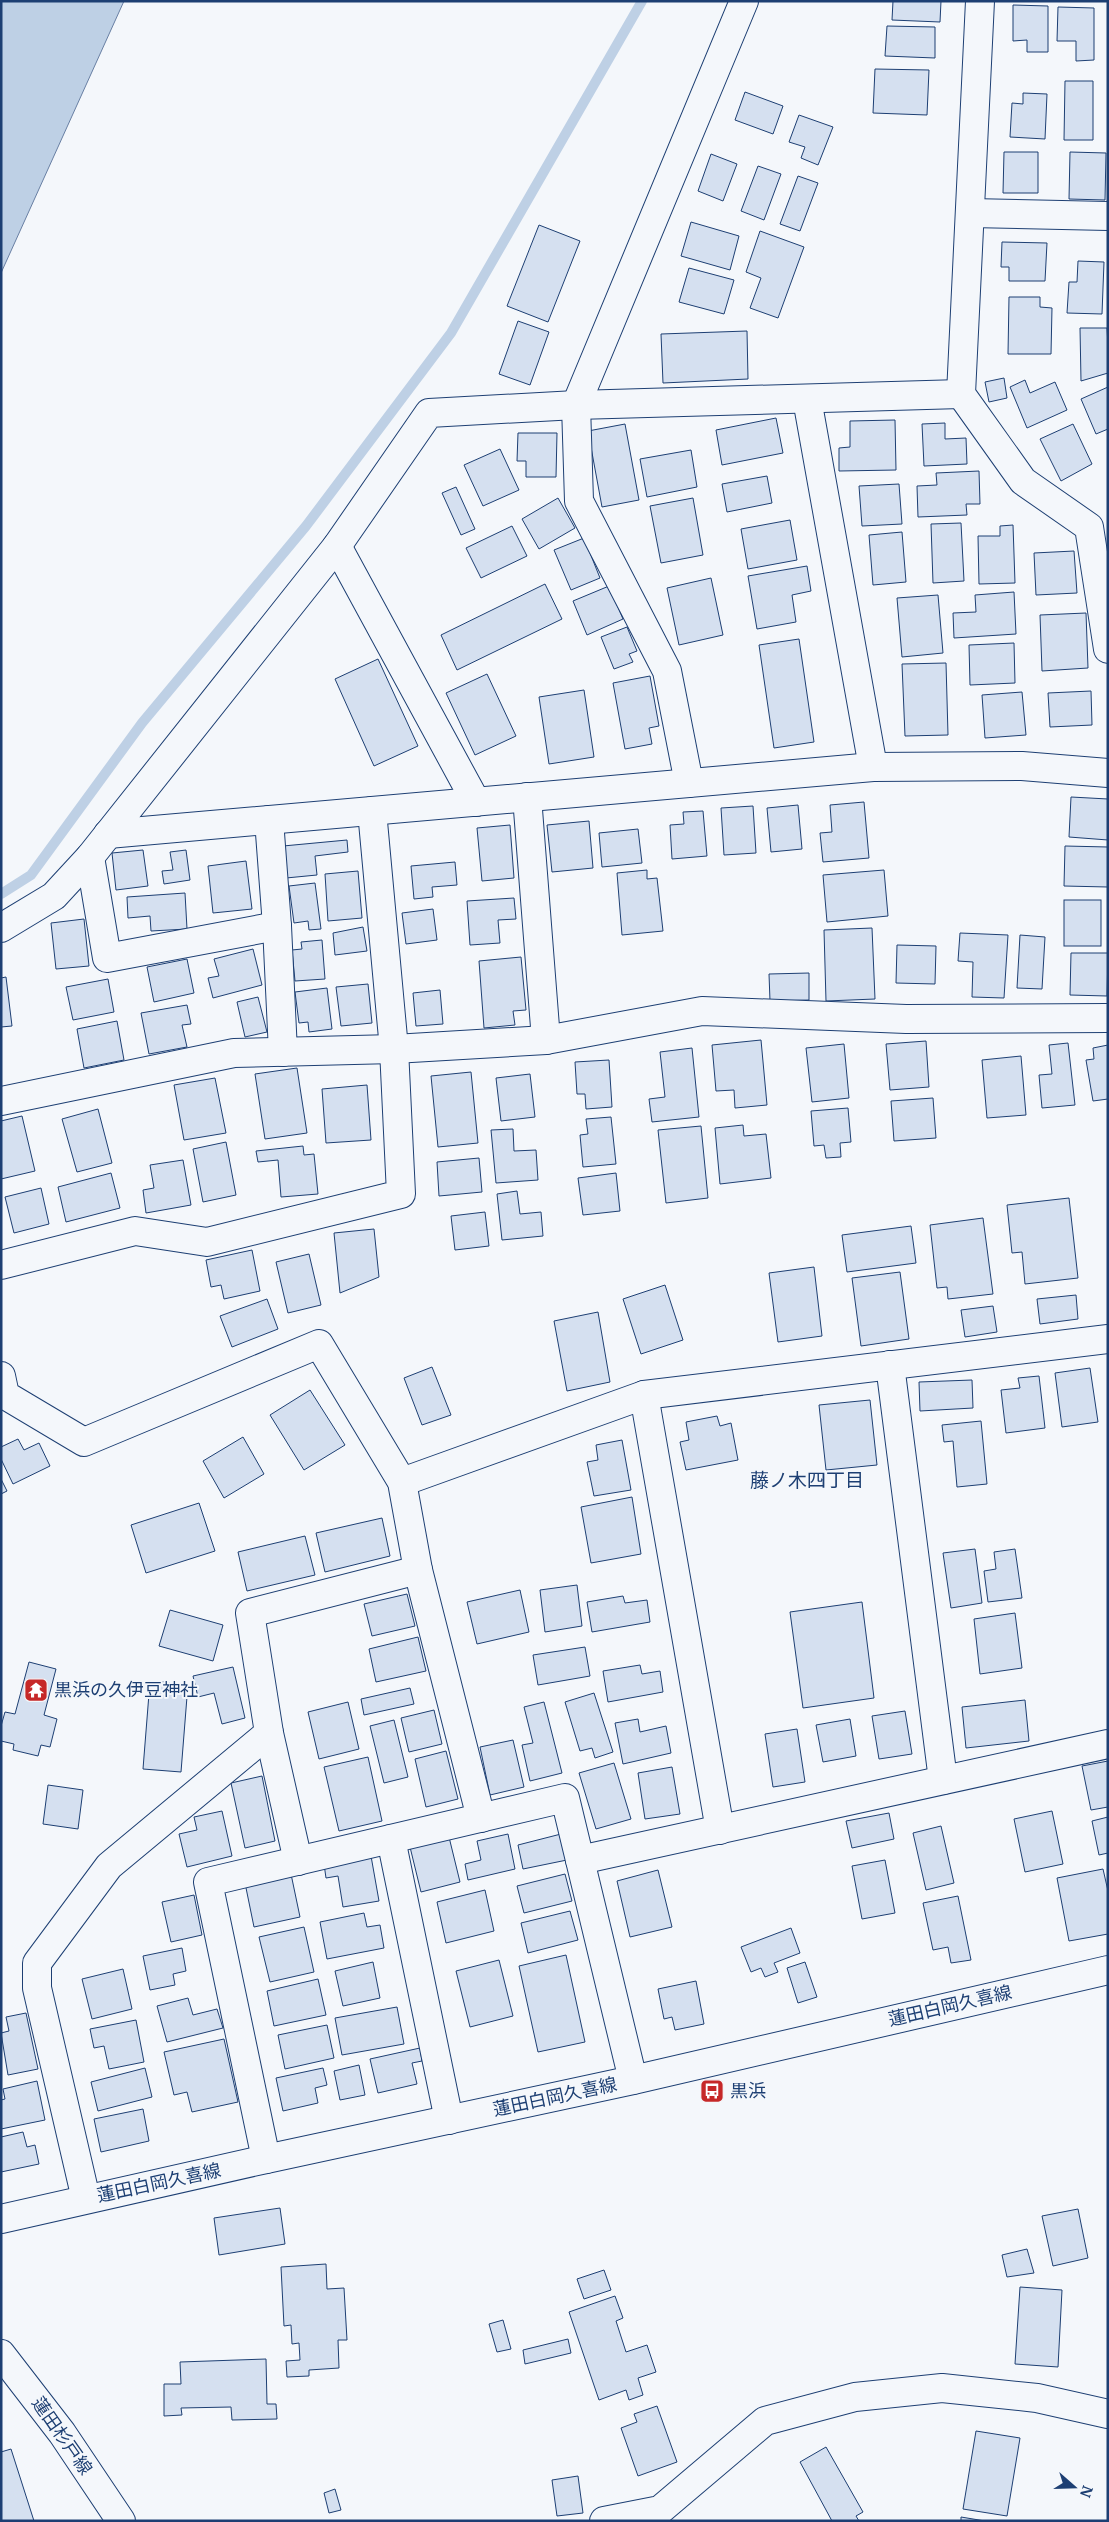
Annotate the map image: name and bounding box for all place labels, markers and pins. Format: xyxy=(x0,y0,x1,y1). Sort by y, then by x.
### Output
temple icon: 黒浜の久伊豆神社 xyxy=(23,1677,49,1703)
place label: 黒浜の久伊豆神社 xyxy=(54,1678,198,1701)
bus stop icon: 黒浜 xyxy=(699,2078,725,2104)
place label: 黒浜 xyxy=(730,2079,766,2102)

